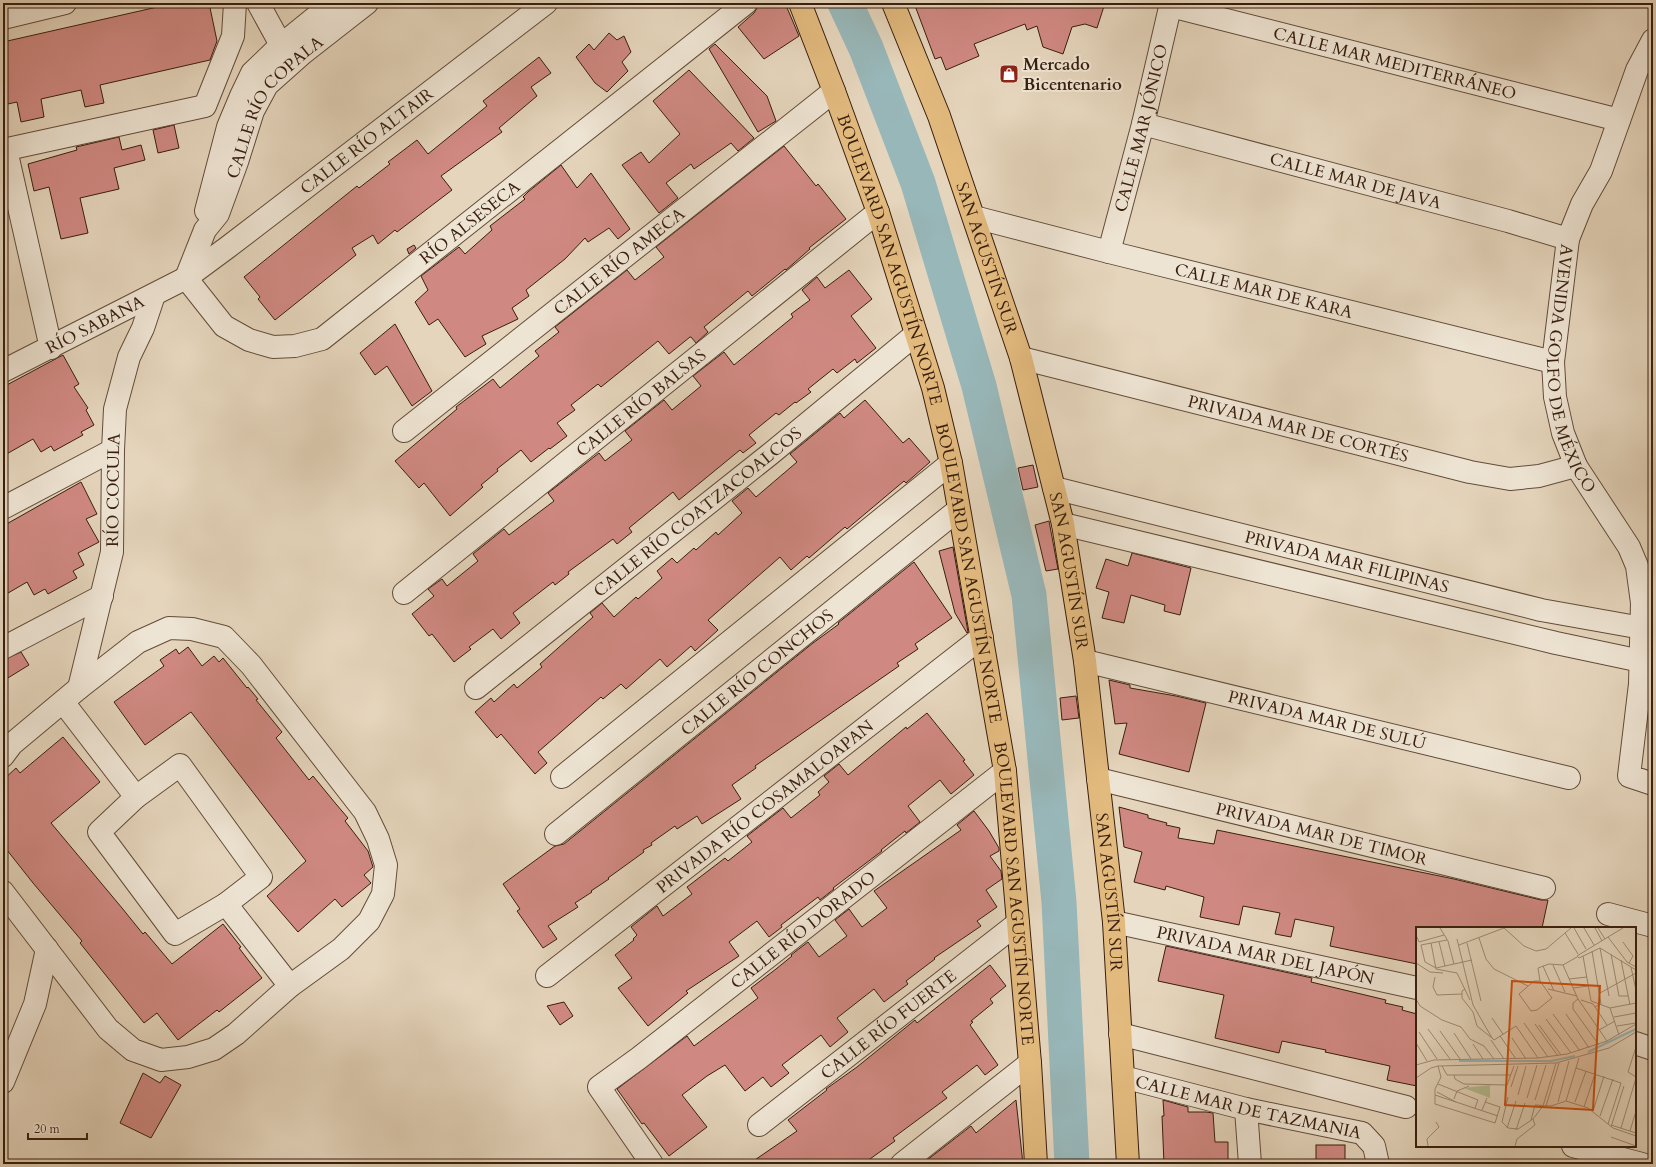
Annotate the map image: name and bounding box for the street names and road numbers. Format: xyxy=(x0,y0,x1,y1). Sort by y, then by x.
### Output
street label: CALLE MAR MEDITERRÁNEO xyxy=(1271,22,1519,105)
street label: CALLE RÍO COPALA xyxy=(221,30,329,182)
street label: CALLE MAR JÓNICO xyxy=(1109,42,1173,215)
street label: CALLE RÍO ALTAIR xyxy=(295,83,438,200)
street label: BOULEVARD SAN AGUSTÍN NORTE xyxy=(831,111,948,407)
street label: CALLE MAR DE JAVA xyxy=(1267,147,1445,215)
street label: RÍO ALSESECA xyxy=(415,175,526,270)
street label: SAN AGUSTÍN SUR xyxy=(950,179,1023,338)
street label: CALLE RÍO AMECA xyxy=(549,202,690,321)
street label: AVENIDA GOLFO DE MÉXICO xyxy=(1541,243,1601,497)
street label: CALLE MAR DE KARA xyxy=(1172,258,1356,324)
street label: RÍO SABANA xyxy=(42,290,149,359)
street label: CALLE RÍO BALSAS xyxy=(571,344,711,462)
street label: PRIVADA MAR DE CORTÉS xyxy=(1185,390,1411,468)
street label: BOULEVARD SAN AGUSTÍN NORTE xyxy=(930,421,1007,725)
street label: CALLE RÍO COATZACOALCOS xyxy=(589,422,807,602)
street label: RÍO COCULA xyxy=(101,432,126,547)
street label: SAN AGUSTÍN SUR xyxy=(1043,490,1094,651)
street label: PRIVADA MAR FILIPINAS xyxy=(1242,525,1451,599)
street label: CALLE RÍO CONCHOS xyxy=(676,604,839,741)
street label: PRIVADA MAR DE SULÚ xyxy=(1226,685,1428,755)
street label: PRIVADA RÍO COSAMALOAPAN xyxy=(651,714,879,899)
street label: BOULEVARD SAN AGUSTÍN NORTE xyxy=(988,740,1039,1046)
street label: PRIVADA MAR DE TIMOR xyxy=(1213,797,1430,871)
street label: SAN AGUSTÍN SUR xyxy=(1090,812,1128,972)
street label: CALLE RÍO DORADO xyxy=(726,866,880,994)
street label: PRIVADA MAR DEL JAPÓN xyxy=(1154,921,1377,990)
street label: CALLE RÍO FUERTE xyxy=(816,964,961,1085)
street label: CALLE MAR DE TAZMANIA xyxy=(1133,1070,1364,1145)

